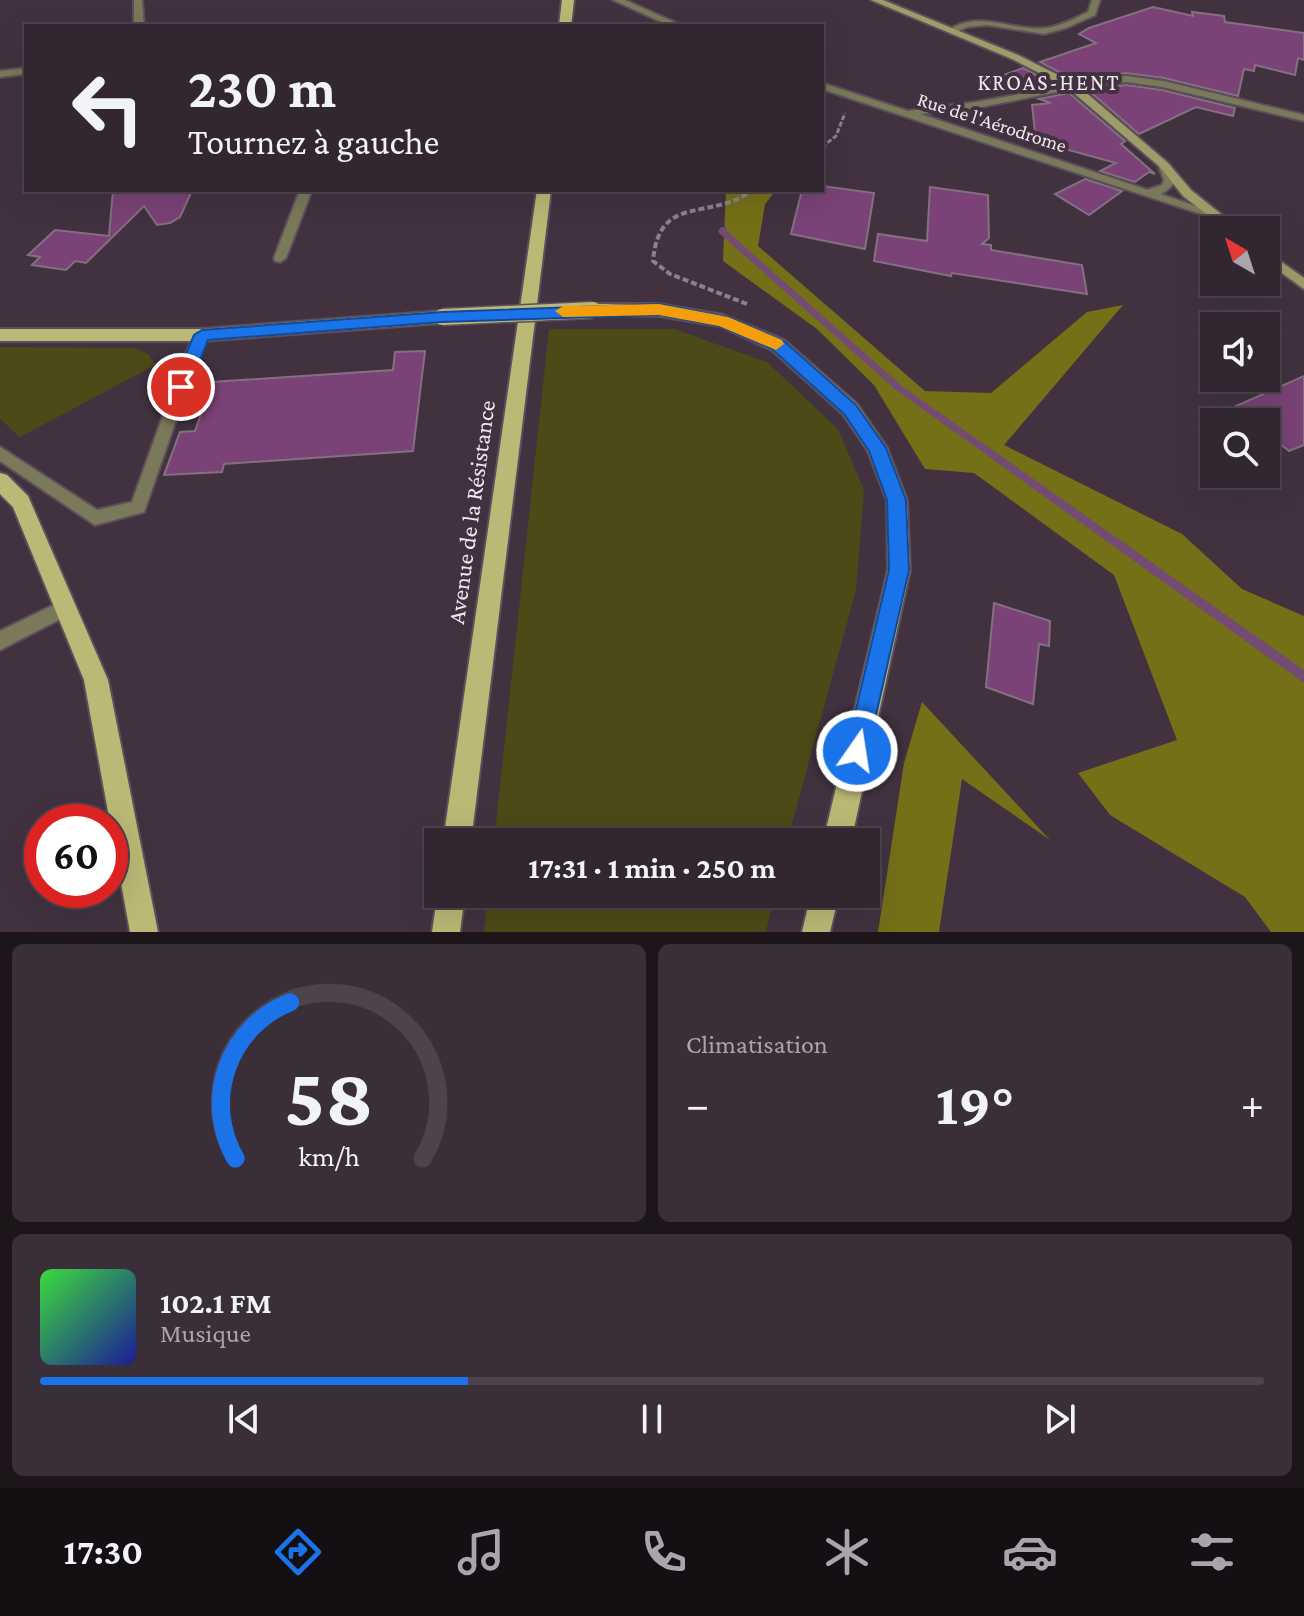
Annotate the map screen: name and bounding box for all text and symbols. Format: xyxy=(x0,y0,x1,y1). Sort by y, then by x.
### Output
icon: left xyxy=(56,56,160,160)
text: 230 m xyxy=(188,57,336,119)
district label: KROAS-HENT xyxy=(978,70,1120,95)
street label: Rue de l'Aérodrome xyxy=(915,88,1070,157)
text: Tournez à gauche xyxy=(188,122,439,162)
north arrow xyxy=(1200,216,1280,296)
map controls xyxy=(1200,216,1280,488)
button: sound xyxy=(1200,312,1280,392)
pin xyxy=(147,353,215,421)
icon: arrive xyxy=(159,365,203,409)
street label: Avenue de la Résistance xyxy=(442,398,500,626)
button: search xyxy=(1200,408,1280,488)
position arrow xyxy=(815,709,899,793)
speed limit sign: 60 xyxy=(24,804,128,908)
text: 17:31 · 1 min · 250 m xyxy=(528,851,776,884)
text: Climatisation xyxy=(686,1030,828,1059)
text: 58 xyxy=(284,1050,374,1143)
text: 19° xyxy=(936,1070,1014,1137)
text: − xyxy=(686,1080,709,1128)
text: + xyxy=(1241,1080,1264,1128)
text: km/h xyxy=(298,1140,360,1172)
text: 102.1 FM xyxy=(160,1286,272,1319)
text: Musique xyxy=(160,1319,251,1348)
icon: previous xyxy=(222,1397,266,1441)
icon: pause xyxy=(630,1397,674,1441)
icon: next xyxy=(1038,1397,1082,1441)
icon: directions xyxy=(270,1524,326,1580)
icon: music xyxy=(453,1524,509,1580)
icon: phone xyxy=(636,1524,692,1580)
icon: climate xyxy=(819,1524,875,1580)
icon: car xyxy=(1002,1524,1058,1580)
icon: filters xyxy=(1184,1524,1240,1580)
text: 17:30 xyxy=(63,1532,143,1572)

